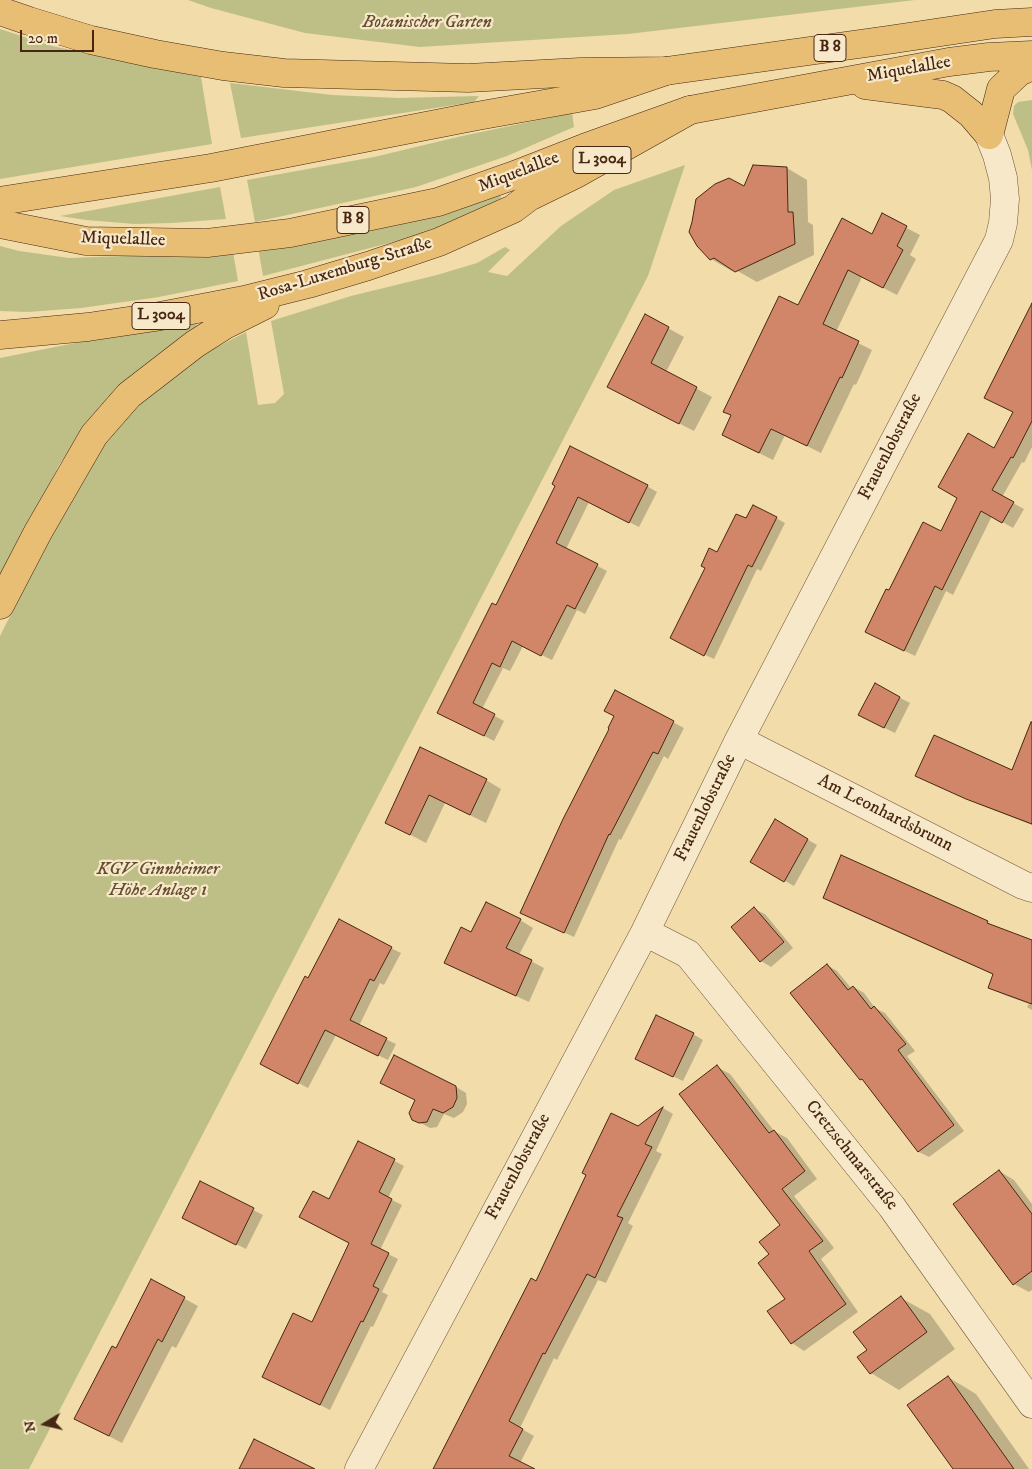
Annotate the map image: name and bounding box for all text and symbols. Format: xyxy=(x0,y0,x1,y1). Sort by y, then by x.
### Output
park label: Botanischer Garten xyxy=(362,12,492,34)
scale bar xyxy=(22,20,96,52)
text: 20 m xyxy=(28,29,58,48)
road number: B 8 xyxy=(814,34,846,62)
street label: Miquelallee xyxy=(865,52,953,88)
road number: L 3004 xyxy=(573,146,631,174)
street label: Miquelallee xyxy=(476,148,562,198)
road number: B 8 xyxy=(337,206,369,234)
street label: Miquelallee xyxy=(80,228,166,252)
street label: Rosa-Luxemburg-Straße xyxy=(255,233,435,307)
road number: L 3004 xyxy=(132,302,190,330)
street label: Frauenlobstraße xyxy=(855,390,927,504)
street label: Frauenlobstraße xyxy=(671,751,741,865)
street label: Am Leonhardsbrunn xyxy=(814,771,956,857)
park label: KGV Ginnheimer Höhe Anlage 1 xyxy=(97,859,219,902)
street label: Cretzschmarstraße xyxy=(800,1097,902,1215)
street label: Frauenlobstraße xyxy=(482,1110,556,1224)
north arrow xyxy=(20,1399,70,1449)
text: N xyxy=(20,1419,40,1433)

